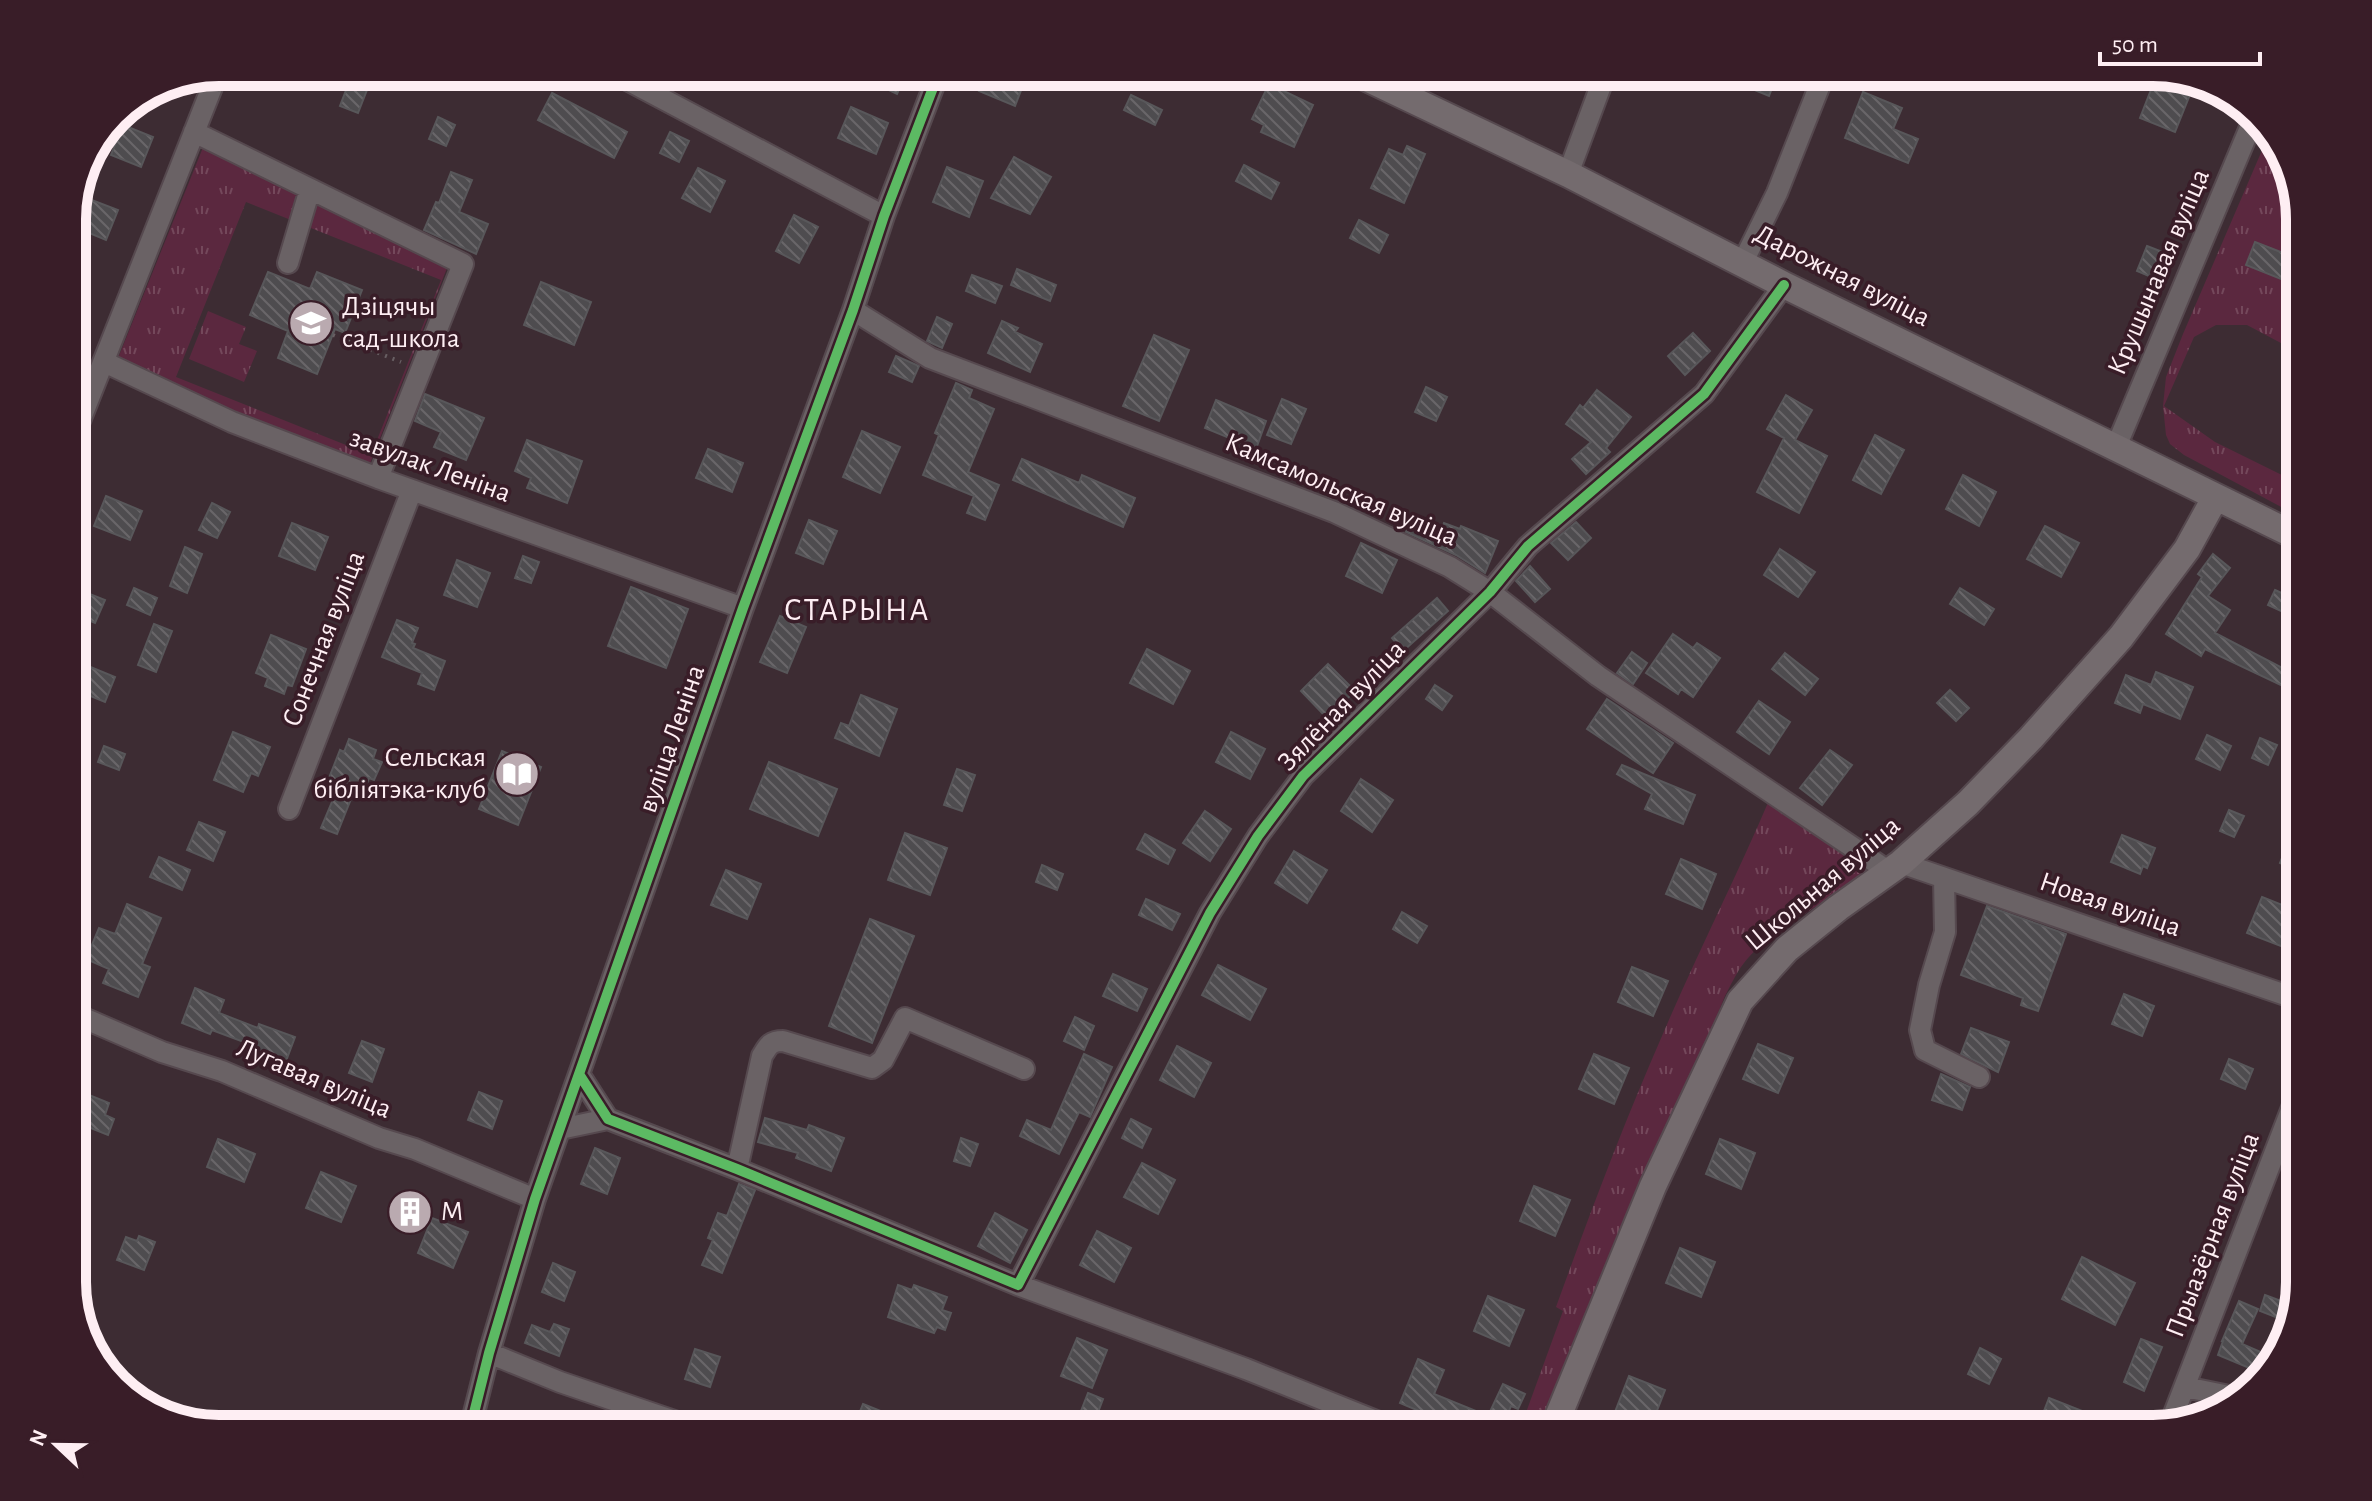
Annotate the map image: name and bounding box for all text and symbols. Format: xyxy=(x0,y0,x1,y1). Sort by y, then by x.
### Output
scale bar xyxy=(2100,16,2260,66)
text: 50 m xyxy=(2112,33,2158,57)
street label: Крушынавая вуліца xyxy=(2103,165,2215,379)
street label: Дарожная вуліца xyxy=(1750,220,1935,332)
place label: Дзіцячы сад-школа xyxy=(342,293,460,353)
school or university icon: Дзіцячы сад-школа xyxy=(287,299,335,347)
street label: завулак Леніна xyxy=(346,424,514,508)
street label: Камсамольская вуліца xyxy=(1221,428,1462,552)
street label: Сонечная вуліца xyxy=(278,547,370,731)
district label: СТАРЫНА xyxy=(784,594,930,626)
street label: Зялёная вуліца xyxy=(1273,635,1411,777)
street label: вуліца Леніна xyxy=(634,661,710,816)
place label: Сельская бібліятэка-клуб xyxy=(313,744,486,804)
library icon: Сельская бібліятэка-клуб xyxy=(493,750,541,798)
street label: Школьная вуліца xyxy=(1740,811,1906,957)
street label: Новая вуліца xyxy=(2036,868,2184,942)
street label: Лугавая вуліца xyxy=(233,1034,395,1124)
street label: Прыазёрная вуліца xyxy=(2161,1128,2265,1341)
building icon: M xyxy=(386,1188,434,1236)
place label: M xyxy=(441,1198,463,1226)
north arrow xyxy=(16,1405,96,1485)
text: N xyxy=(25,1427,51,1449)

